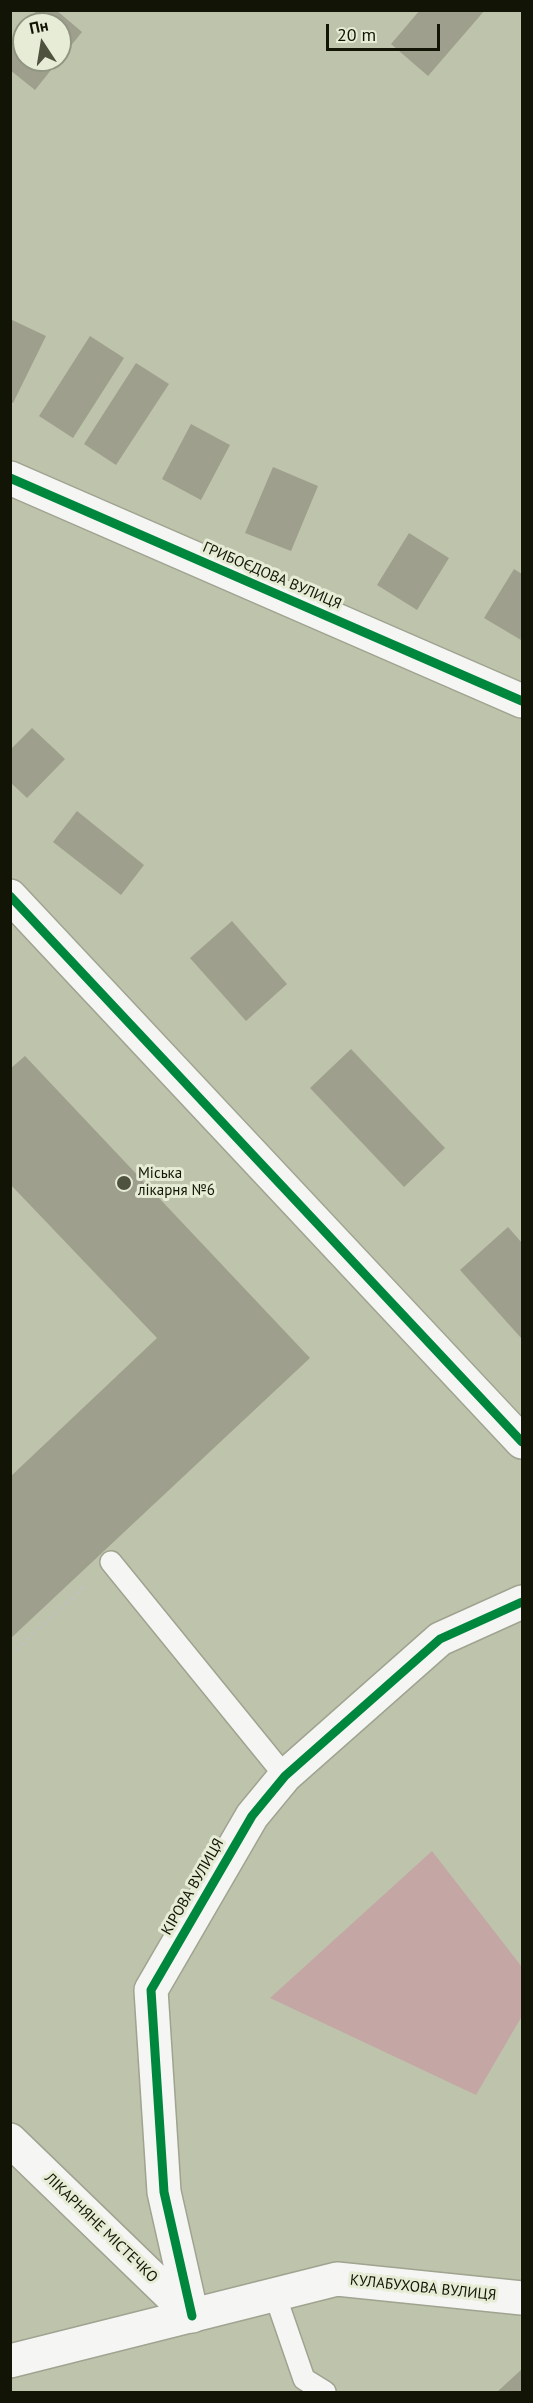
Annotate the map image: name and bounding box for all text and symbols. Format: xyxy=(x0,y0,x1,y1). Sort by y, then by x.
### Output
north arrow xyxy=(12,12,72,72)
scale bar xyxy=(329,12,443,50)
text: Пн xyxy=(27,15,50,38)
text: 20 m xyxy=(337,23,376,46)
street label: ГРИБОЄДОВА ВУЛИЦЯ xyxy=(200,539,344,613)
place label: Міська лікарня №6 xyxy=(138,1165,215,1200)
marker: Міська лікарня №6 xyxy=(115,1174,133,1192)
street label: КІРОВА ВУЛИЦЯ xyxy=(158,1836,228,1938)
street label: ЛІКАРНЯНЕ МІСТЕЧКО xyxy=(41,2169,161,2287)
street label: КУЛАБУХОВА ВУЛИЦЯ xyxy=(349,2271,497,2305)

